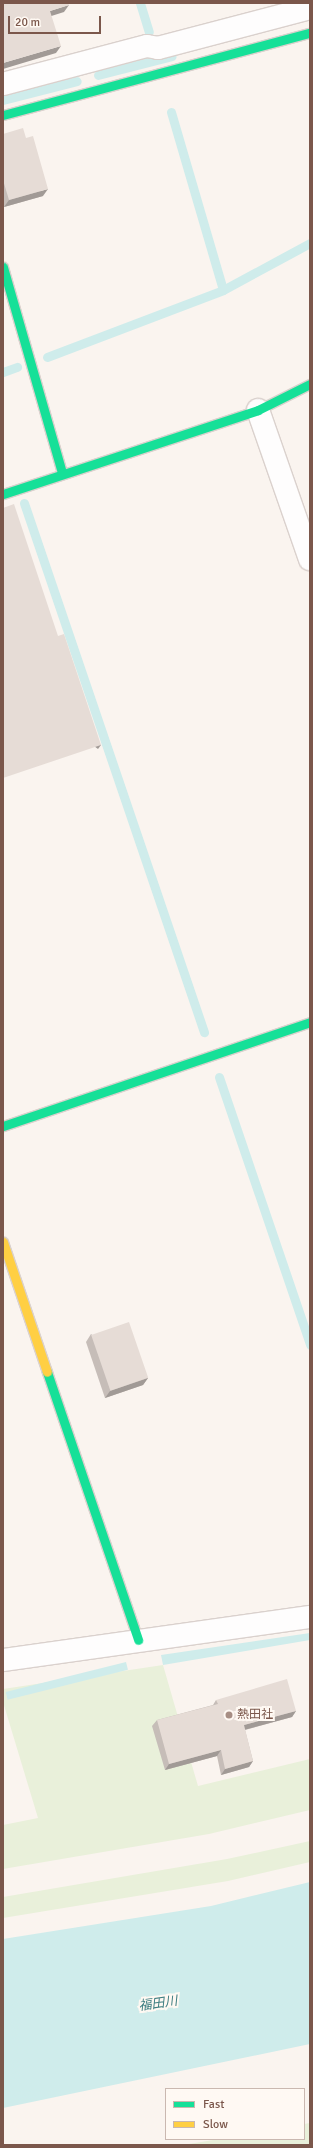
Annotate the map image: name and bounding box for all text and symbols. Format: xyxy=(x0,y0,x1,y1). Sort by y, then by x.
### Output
scale bar xyxy=(10,8,103,34)
text: 20 m xyxy=(15,15,40,30)
place label: 熱田社 xyxy=(237,1708,273,1722)
marker: 熱田社 xyxy=(224,1710,234,1720)
water label: 福田川 xyxy=(138,1994,178,2014)
legend xyxy=(165,2088,305,2140)
text: Fast xyxy=(203,2097,224,2112)
text: Slow xyxy=(203,2117,228,2132)

